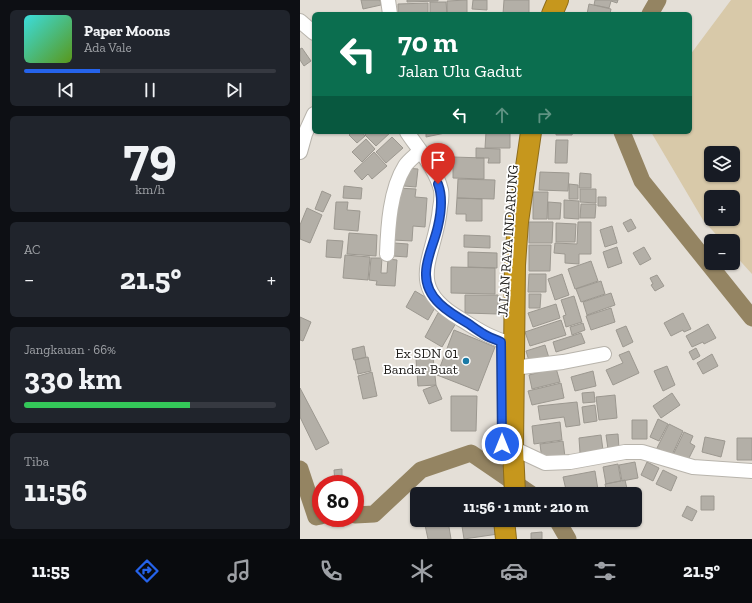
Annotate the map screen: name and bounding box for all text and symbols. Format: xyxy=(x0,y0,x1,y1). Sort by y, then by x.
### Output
text: Paper Moons xyxy=(84,22,170,40)
text: 70 m xyxy=(398,26,458,59)
icon: left xyxy=(332,28,384,80)
text: Ada Vale xyxy=(84,40,132,55)
text: Jalan Ulu Gadut xyxy=(398,60,522,82)
icon: previous xyxy=(55,79,77,101)
icon: pause xyxy=(139,79,161,101)
icon: next xyxy=(223,79,245,101)
icon: left xyxy=(449,104,471,126)
icon: ahead xyxy=(491,104,513,126)
icon: right xyxy=(533,104,555,126)
text: 79 xyxy=(123,125,177,187)
pin xyxy=(421,143,455,184)
map controls xyxy=(704,146,740,270)
button: layers xyxy=(704,146,740,182)
icon: arrive xyxy=(427,149,449,171)
street label: JALAN RAYA INDARUNG xyxy=(494,164,522,318)
text: km/h xyxy=(135,182,165,197)
button: + xyxy=(704,190,740,226)
button: − xyxy=(704,234,740,270)
text: AC xyxy=(24,242,41,257)
text: 21.5° xyxy=(120,261,181,297)
text: − xyxy=(24,266,34,293)
text: + xyxy=(267,266,276,293)
text: Jangkauan · 66% xyxy=(24,342,116,357)
place label: Ex SDN 01 Bandar Buat xyxy=(383,345,459,378)
marker: Ex SDN 01 Bandar Buat xyxy=(461,356,471,366)
text: 330 km xyxy=(24,361,122,397)
position arrow xyxy=(481,423,523,465)
text: Tiba xyxy=(24,454,49,469)
text: 11:56 xyxy=(24,473,87,509)
speed limit sign: 80 xyxy=(312,475,364,527)
text: 11:56 · 1 mnt · 210 m xyxy=(463,498,589,516)
icon: directions xyxy=(133,557,161,585)
icon: music xyxy=(225,557,253,585)
icon: phone xyxy=(317,557,345,585)
icon: climate xyxy=(408,557,436,585)
icon: car xyxy=(500,557,528,585)
icon: filters xyxy=(591,557,619,585)
text: 11:55 xyxy=(32,560,70,582)
text: 21.5° xyxy=(683,560,720,582)

